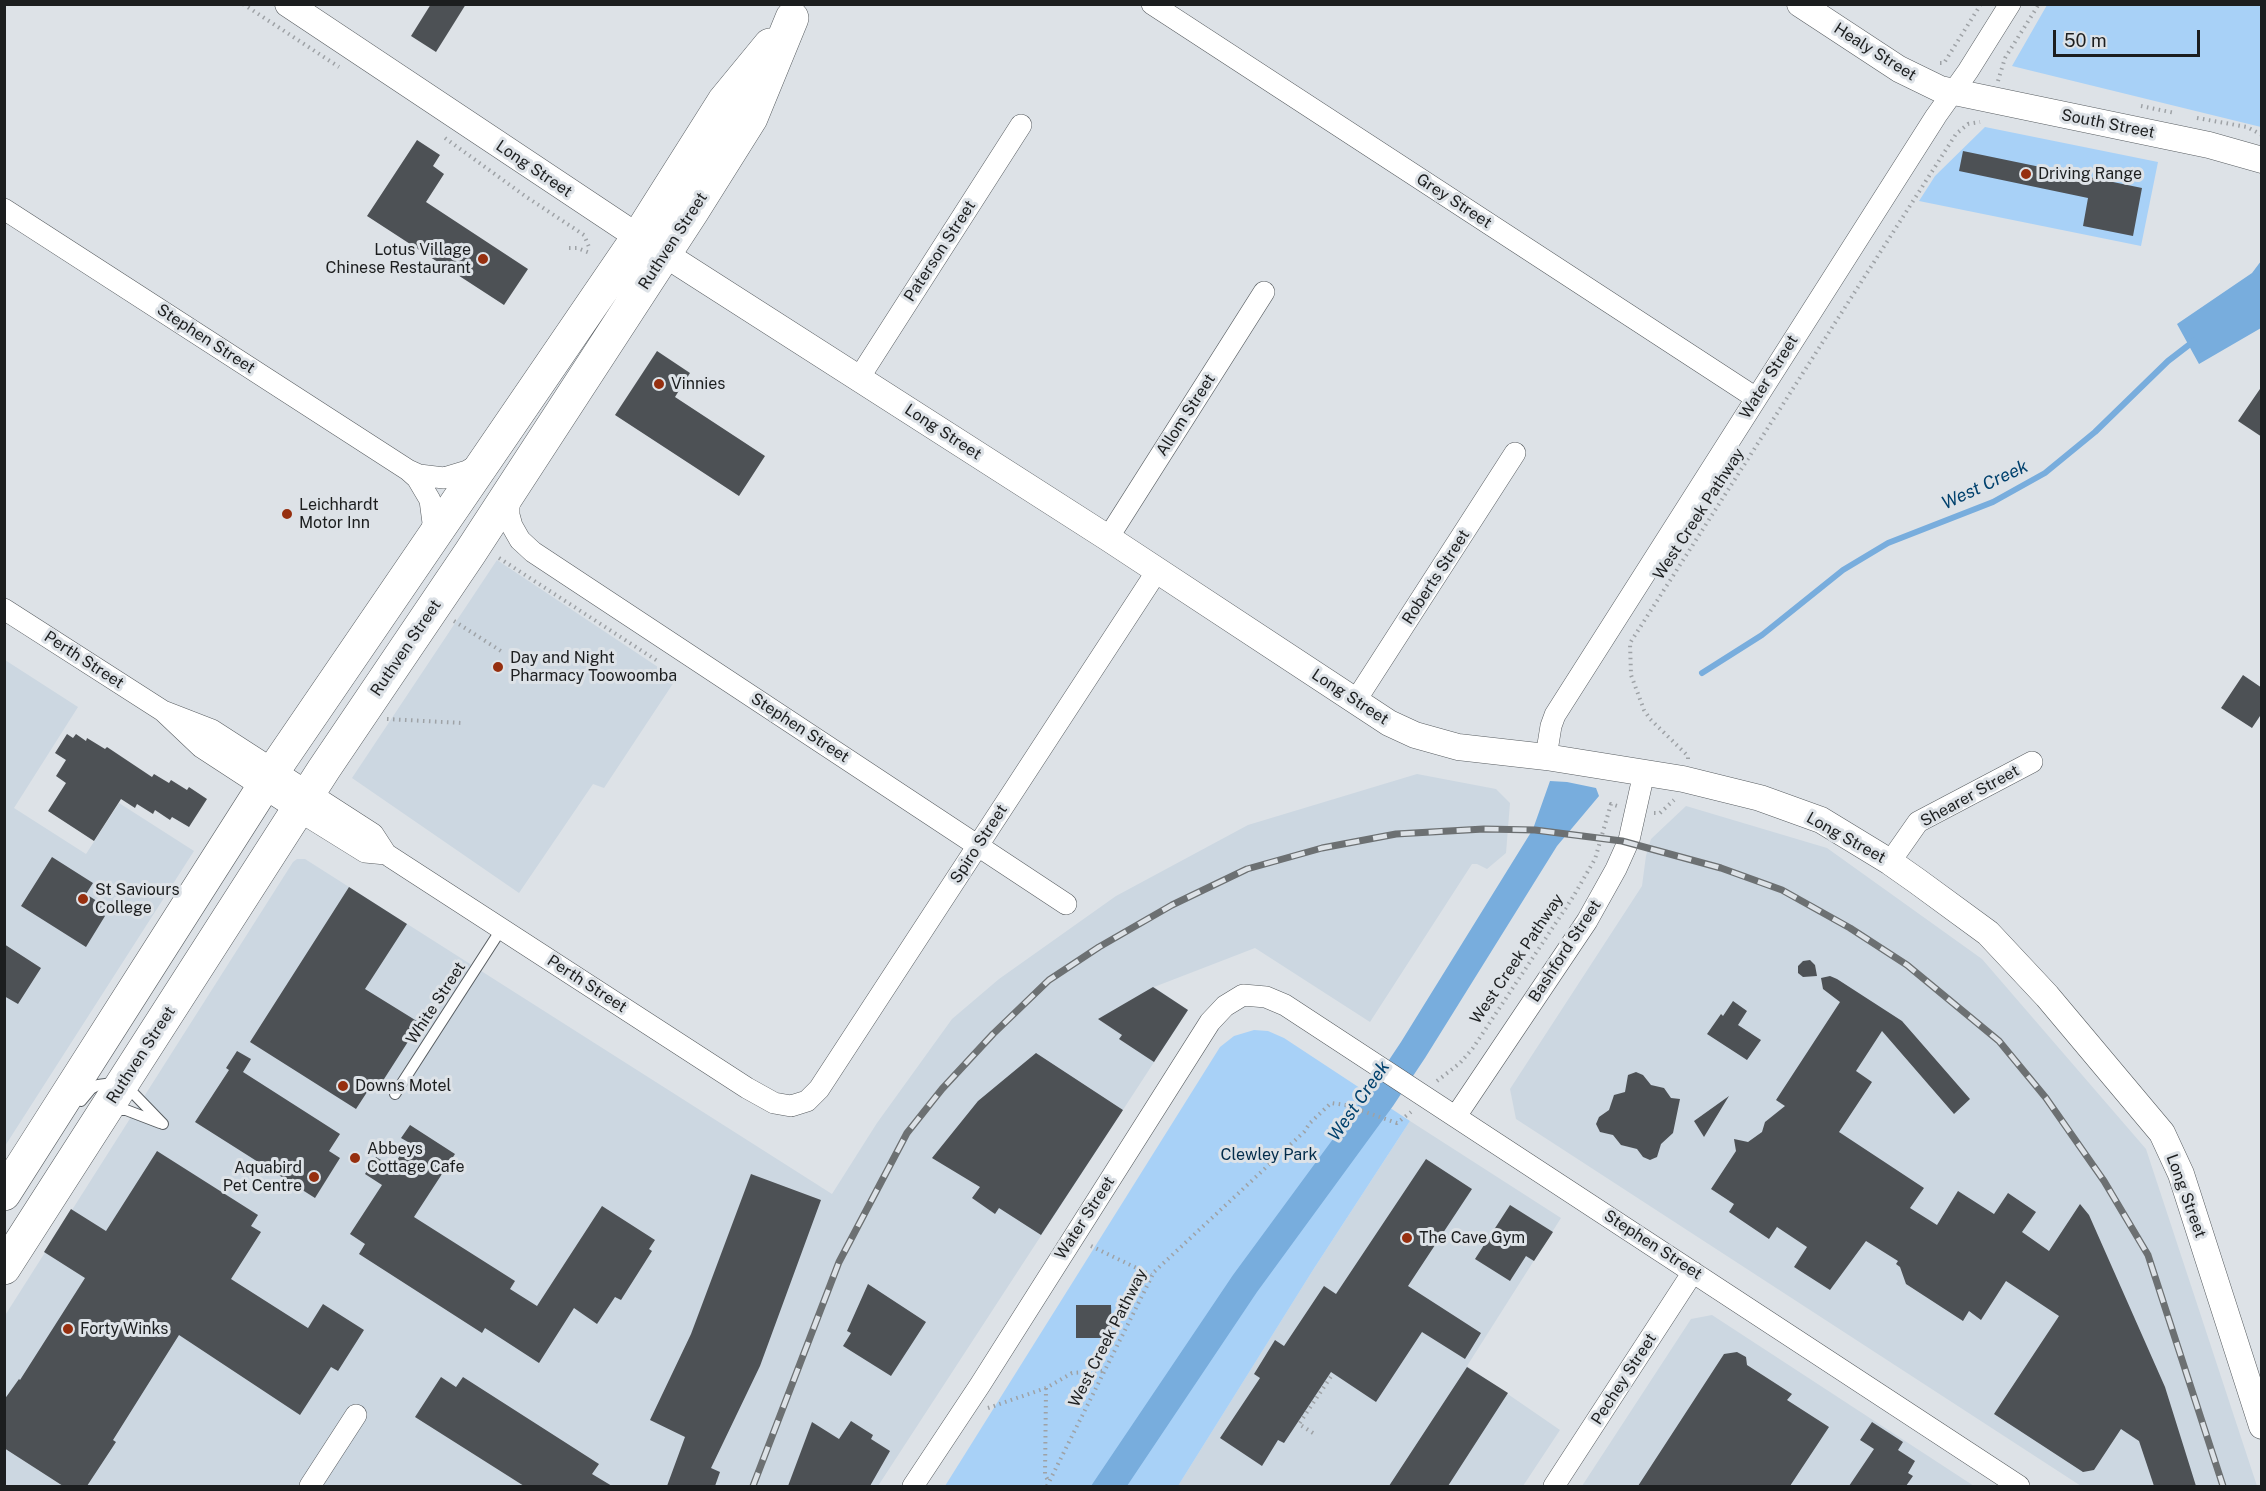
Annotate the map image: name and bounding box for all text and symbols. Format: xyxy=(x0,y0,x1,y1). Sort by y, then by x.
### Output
scale bar xyxy=(2056,18,2203,56)
street label: Healy Street xyxy=(1830,19,1920,85)
text: 50 m xyxy=(2064,30,2107,51)
street label: South Street xyxy=(2059,106,2157,142)
street label: Long Street xyxy=(492,136,576,202)
place label: Driving Range xyxy=(2038,164,2142,184)
marker: Driving Range xyxy=(2019,167,2033,181)
street label: Grey Street xyxy=(1413,170,1495,232)
street label: Ruthven Street xyxy=(634,189,712,293)
street label: Paterson Street xyxy=(900,197,980,305)
place label: Lotus Village Chinese Restaurant xyxy=(326,240,471,278)
marker: Lotus Village Chinese Restaurant xyxy=(476,252,490,266)
street label: Stephen Street xyxy=(153,300,259,378)
street label: Water Street xyxy=(1736,332,1802,422)
street label: Allom Street xyxy=(1152,370,1220,460)
place label: Vinnies xyxy=(671,374,725,394)
marker: Vinnies xyxy=(652,377,666,391)
street label: Long Street xyxy=(901,400,985,464)
street label: West Creek Pathway xyxy=(1649,445,1749,583)
water label: West Creek xyxy=(1938,456,2032,514)
place label: Leichhardt Motor Inn xyxy=(299,495,379,533)
marker: Leichhardt Motor Inn xyxy=(280,507,294,521)
street label: Roberts Street xyxy=(1398,526,1474,628)
street label: Ruthven Street xyxy=(367,596,445,700)
street label: Perth Street xyxy=(41,627,127,693)
place label: Day and Night Pharmacy Toowoomba xyxy=(510,648,677,686)
marker: Day and Night Pharmacy Toowoomba xyxy=(491,660,505,674)
street label: Long Street xyxy=(1308,665,1392,729)
street label: Stephen Street xyxy=(747,689,853,767)
street label: Shearer Street xyxy=(1917,761,2023,831)
street label: Spiro Street xyxy=(946,801,1012,887)
street label: Long Street xyxy=(1803,808,1889,868)
place label: St Saviours College xyxy=(95,880,180,918)
street label: West Creek Pathway xyxy=(1466,890,1568,1028)
marker: St Saviours College xyxy=(76,892,90,906)
street label: Bashford Street xyxy=(1525,896,1605,1006)
street label: Perth Street xyxy=(544,951,630,1017)
street label: White Street xyxy=(402,958,470,1048)
street label: Ruthven Street xyxy=(102,1003,180,1107)
water label: West Creek xyxy=(1324,1057,1394,1145)
place label: Downs Motel xyxy=(355,1076,451,1096)
marker: Downs Motel xyxy=(336,1079,350,1093)
place label: Abbeys Cottage Cafe xyxy=(367,1139,465,1177)
park label: Clewley Park xyxy=(1221,1145,1317,1165)
marker: Abbeys Cottage Cafe xyxy=(348,1151,362,1165)
street label: Long Street xyxy=(2162,1151,2210,1241)
place label: Aquabird Pet Centre xyxy=(223,1158,302,1196)
marker: Aquabird Pet Centre xyxy=(307,1170,321,1184)
street label: Water Street xyxy=(1051,1173,1119,1263)
street label: Stephen Street xyxy=(1600,1206,1706,1284)
place label: The Cave Gym xyxy=(1419,1228,1525,1248)
marker: The Cave Gym xyxy=(1400,1231,1414,1245)
street label: West Creek Pathway xyxy=(1065,1266,1151,1410)
place label: Forty Winks xyxy=(80,1319,168,1339)
marker: Forty Winks xyxy=(61,1322,75,1336)
street label: Pechey Street xyxy=(1587,1330,1661,1428)

